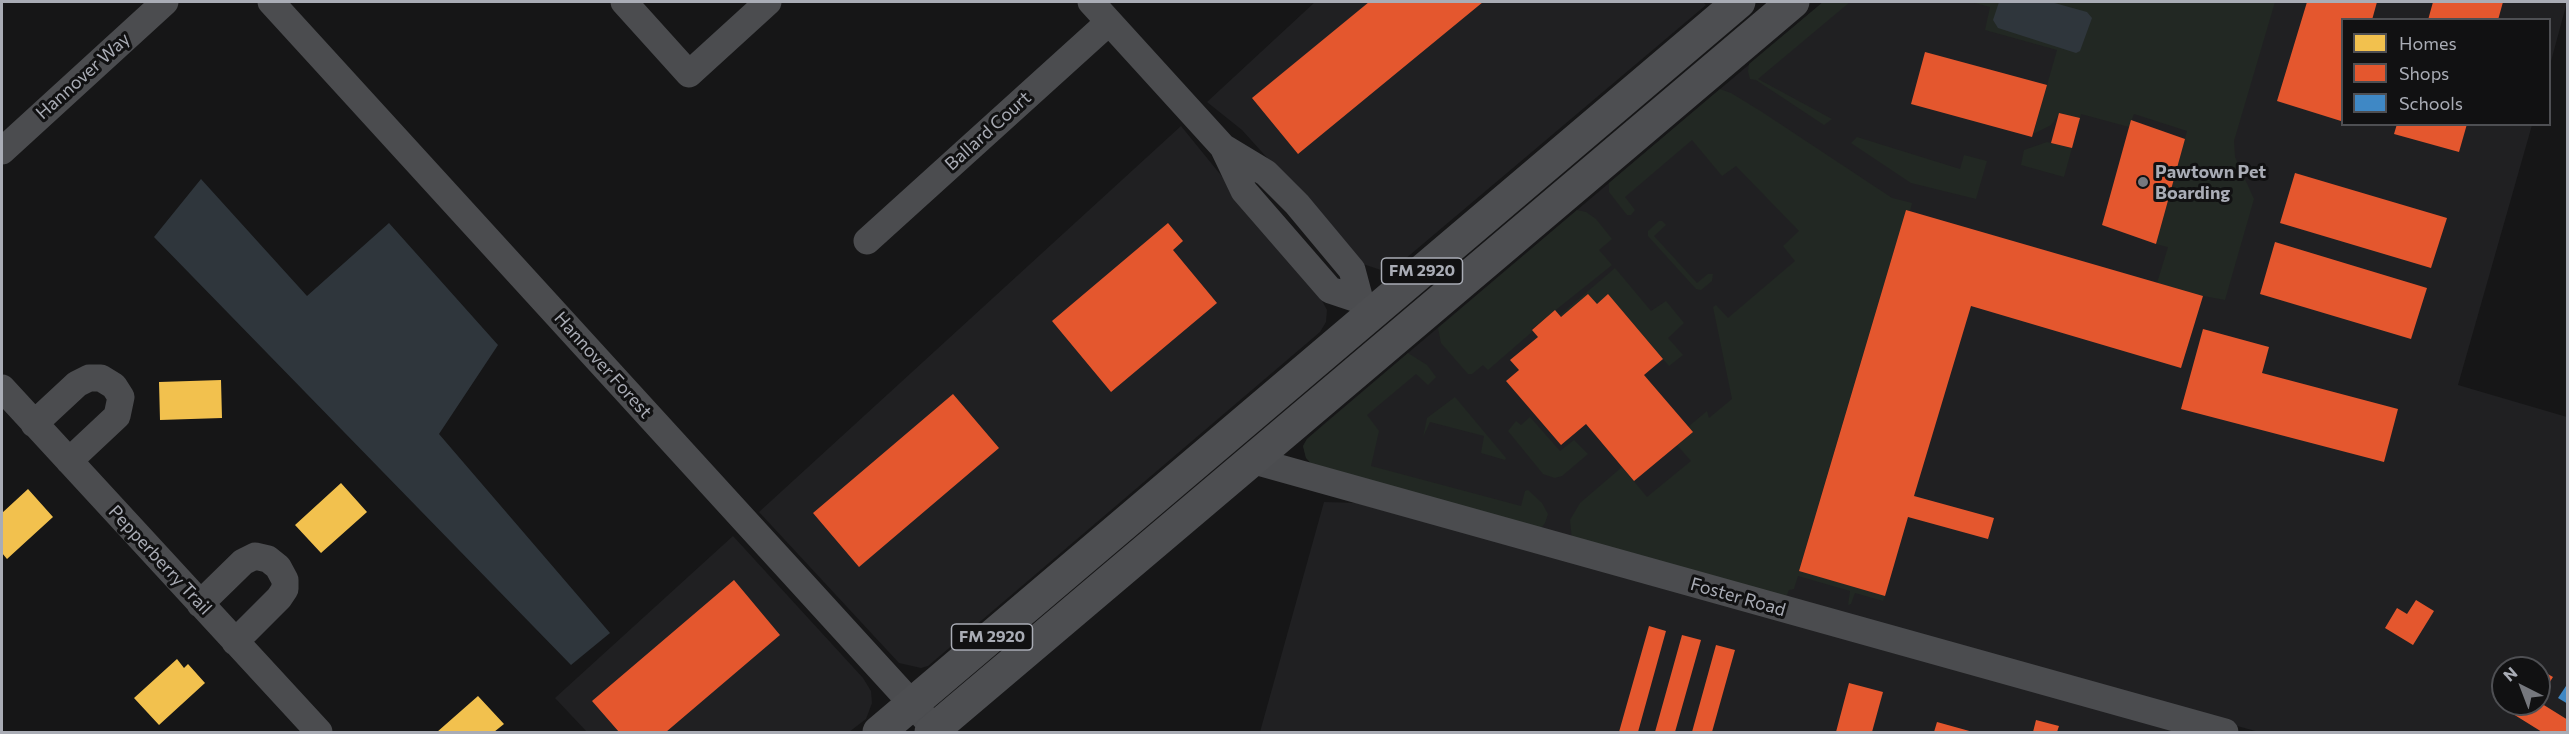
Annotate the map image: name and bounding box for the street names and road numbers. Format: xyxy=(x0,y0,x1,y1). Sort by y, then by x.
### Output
street label: Hannover Way xyxy=(32,28,134,124)
street label: Ballard Court xyxy=(941,87,1035,175)
road number: FM 2920 xyxy=(1382,258,1462,284)
street label: Hannover Forest xyxy=(550,307,656,423)
street label: Pepperberry Trail xyxy=(104,501,216,619)
street label: Foster Road xyxy=(1688,573,1788,621)
road number: FM 2920 xyxy=(952,624,1032,650)

